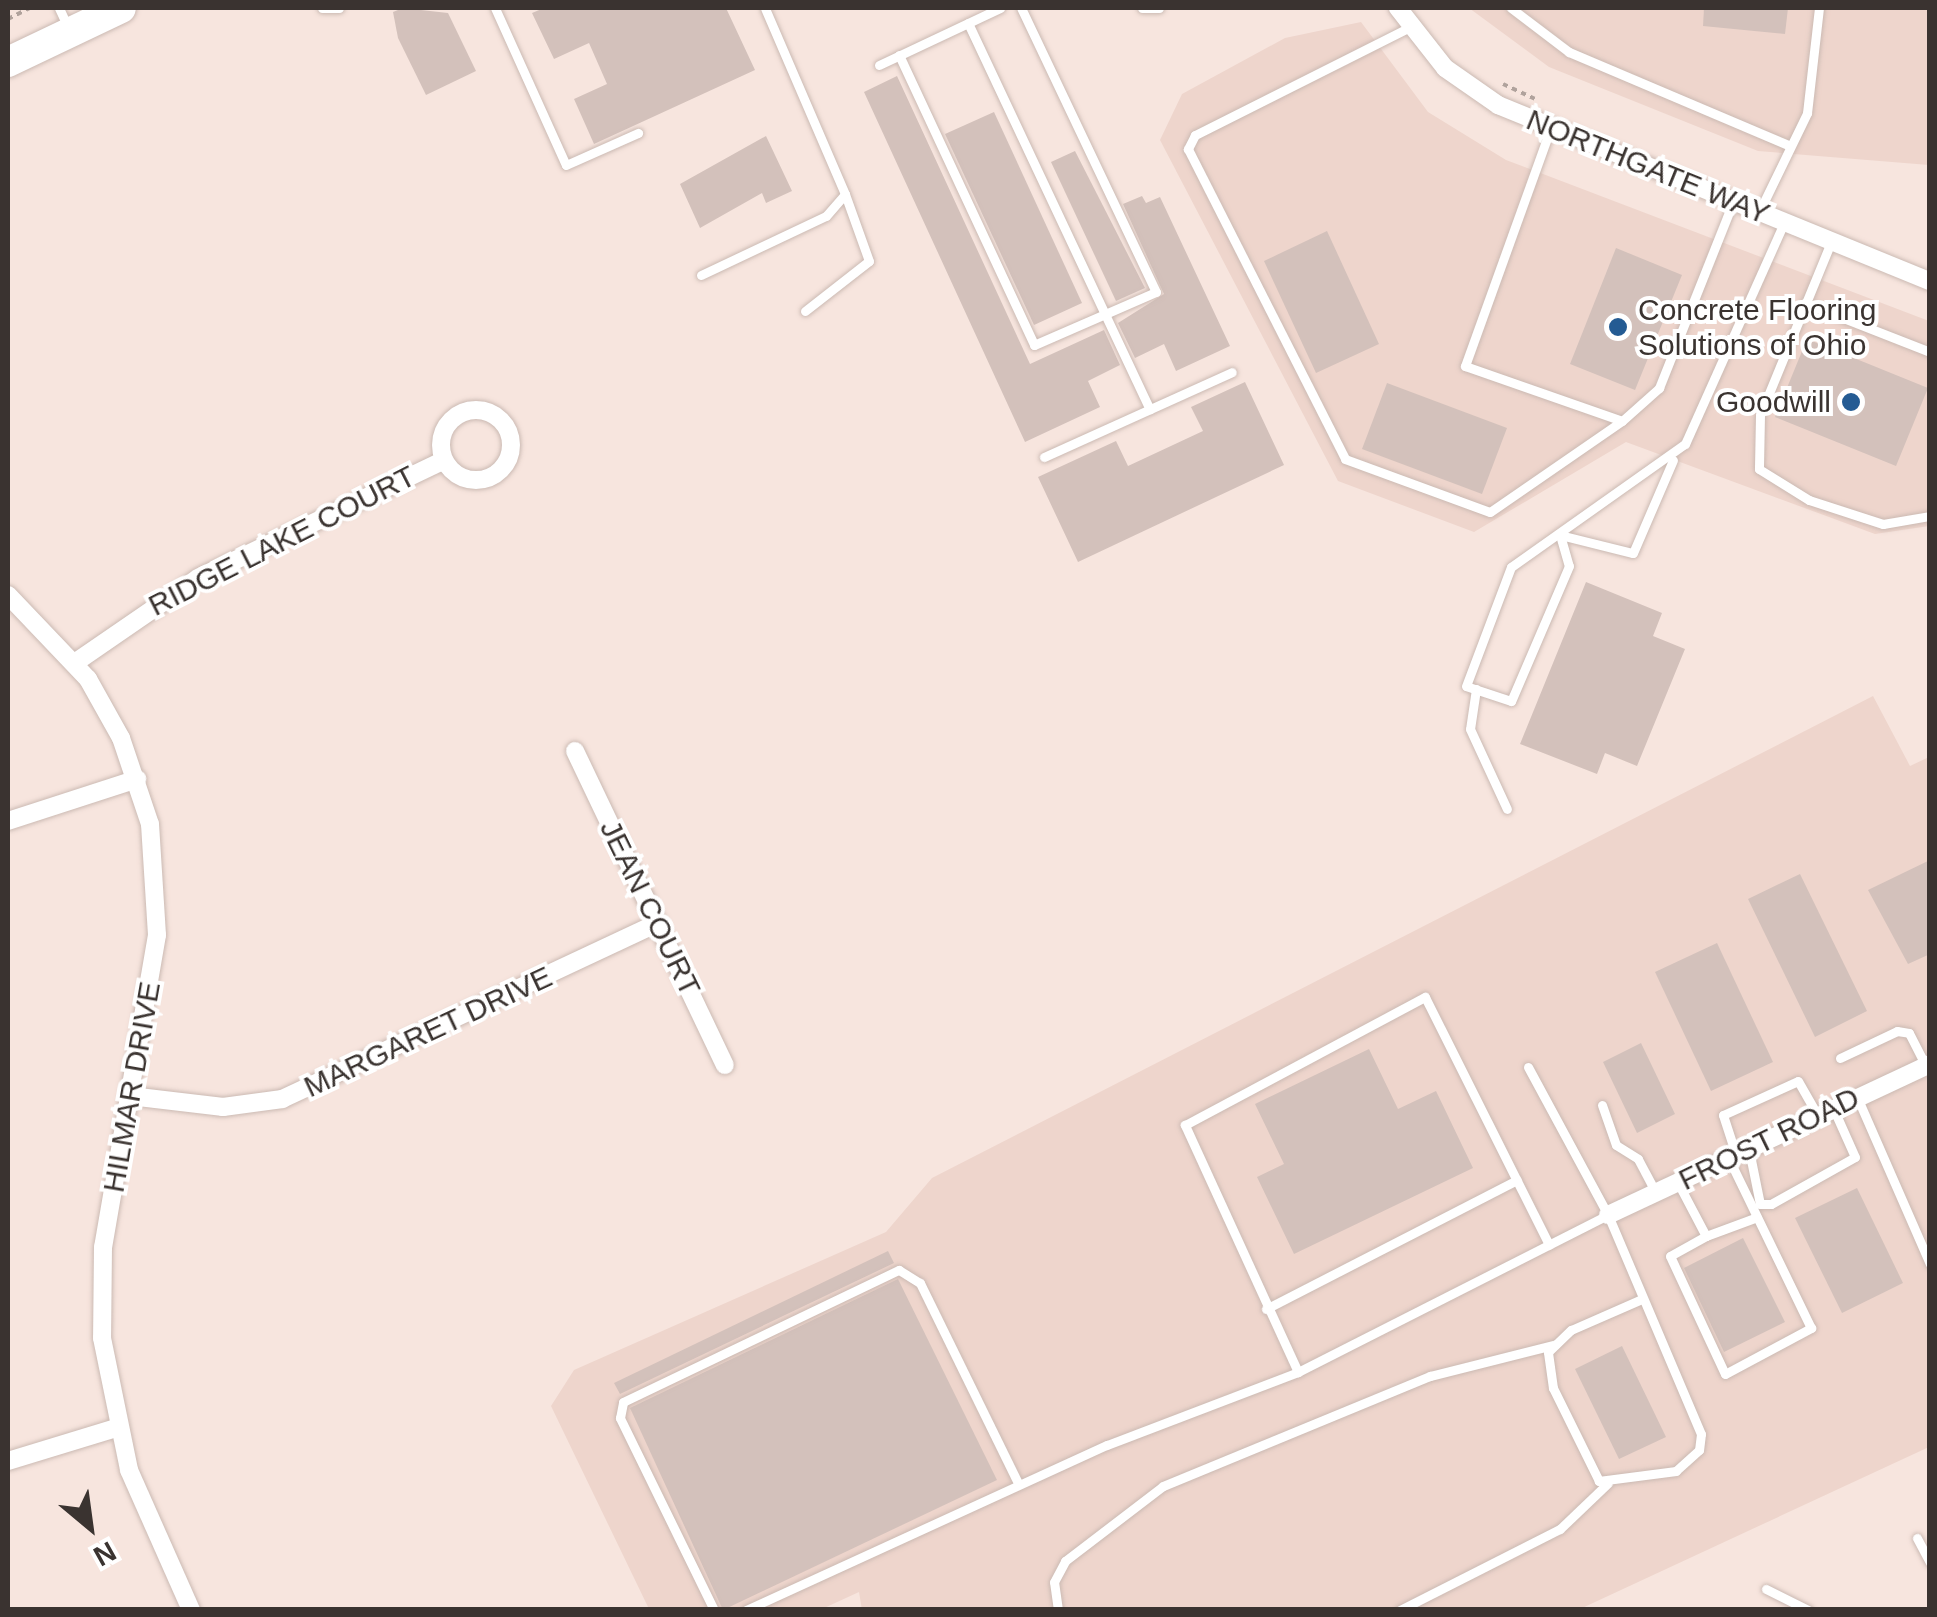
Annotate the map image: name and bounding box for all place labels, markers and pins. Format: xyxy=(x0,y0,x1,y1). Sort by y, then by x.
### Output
place label: Concrete Flooring Solutions of Ohio xyxy=(1638,292,1876,362)
marker: Concrete Flooring Solutions of Ohio xyxy=(1607,316,1629,338)
place label: Goodwill xyxy=(1716,384,1831,420)
marker: Goodwill xyxy=(1840,391,1862,413)

